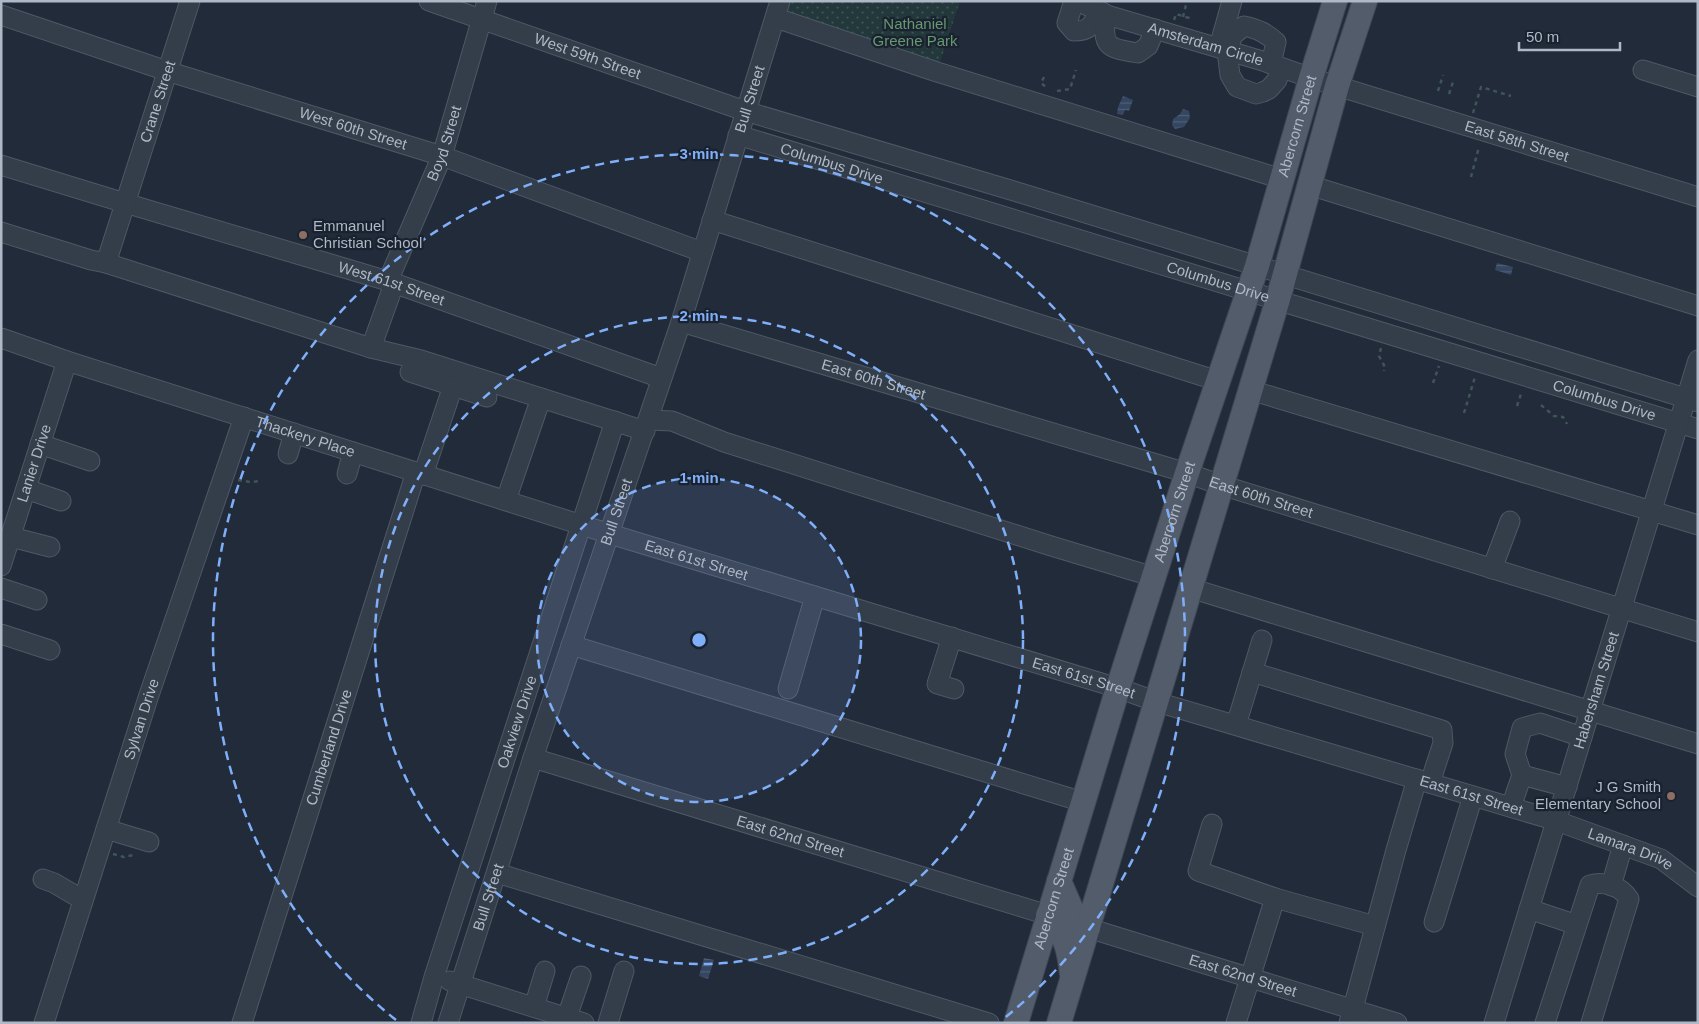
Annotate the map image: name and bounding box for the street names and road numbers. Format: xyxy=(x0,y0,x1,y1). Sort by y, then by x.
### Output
street label: Amsterdam Circle xyxy=(1146,19,1265,69)
street label: West 59th Street xyxy=(532,29,644,82)
street label: Crane Street xyxy=(136,58,179,145)
street label: Bull Street xyxy=(731,63,768,135)
street label: Abercorn Street xyxy=(1274,72,1320,179)
street label: West 60th Street xyxy=(297,103,410,153)
street label: Boyd Street xyxy=(423,103,464,183)
street label: East 58th Street xyxy=(1463,117,1572,165)
street label: Columbus Drive xyxy=(778,139,885,187)
street label: West 61st Street xyxy=(337,258,448,309)
street label: Columbus Drive xyxy=(1165,258,1272,305)
street label: East 60th Street xyxy=(820,355,929,403)
street label: Columbus Drive xyxy=(1551,376,1658,424)
street label: Thackery Place xyxy=(254,413,357,460)
street label: Lanier Drive xyxy=(13,422,54,504)
street label: Abercorn Street xyxy=(1150,458,1199,565)
street label: East 60th Street xyxy=(1207,473,1316,521)
street label: Bull Street xyxy=(597,476,635,547)
street label: East 61st Street xyxy=(643,536,751,584)
street label: Habersham Street xyxy=(1570,629,1622,751)
street label: East 61st Street xyxy=(1031,654,1139,702)
street label: Oakview Drive xyxy=(493,673,540,770)
street label: Sylvan Drive xyxy=(120,676,162,762)
street label: Cumberland Drive xyxy=(302,687,355,807)
street label: East 61st Street xyxy=(1418,772,1526,819)
street label: East 62nd Street xyxy=(735,812,847,861)
street label: Lamara Drive xyxy=(1586,824,1677,873)
street label: Abercorn Street xyxy=(1030,845,1077,951)
street label: Bull Street xyxy=(469,861,507,933)
street label: East 62nd Street xyxy=(1187,951,1300,1000)

